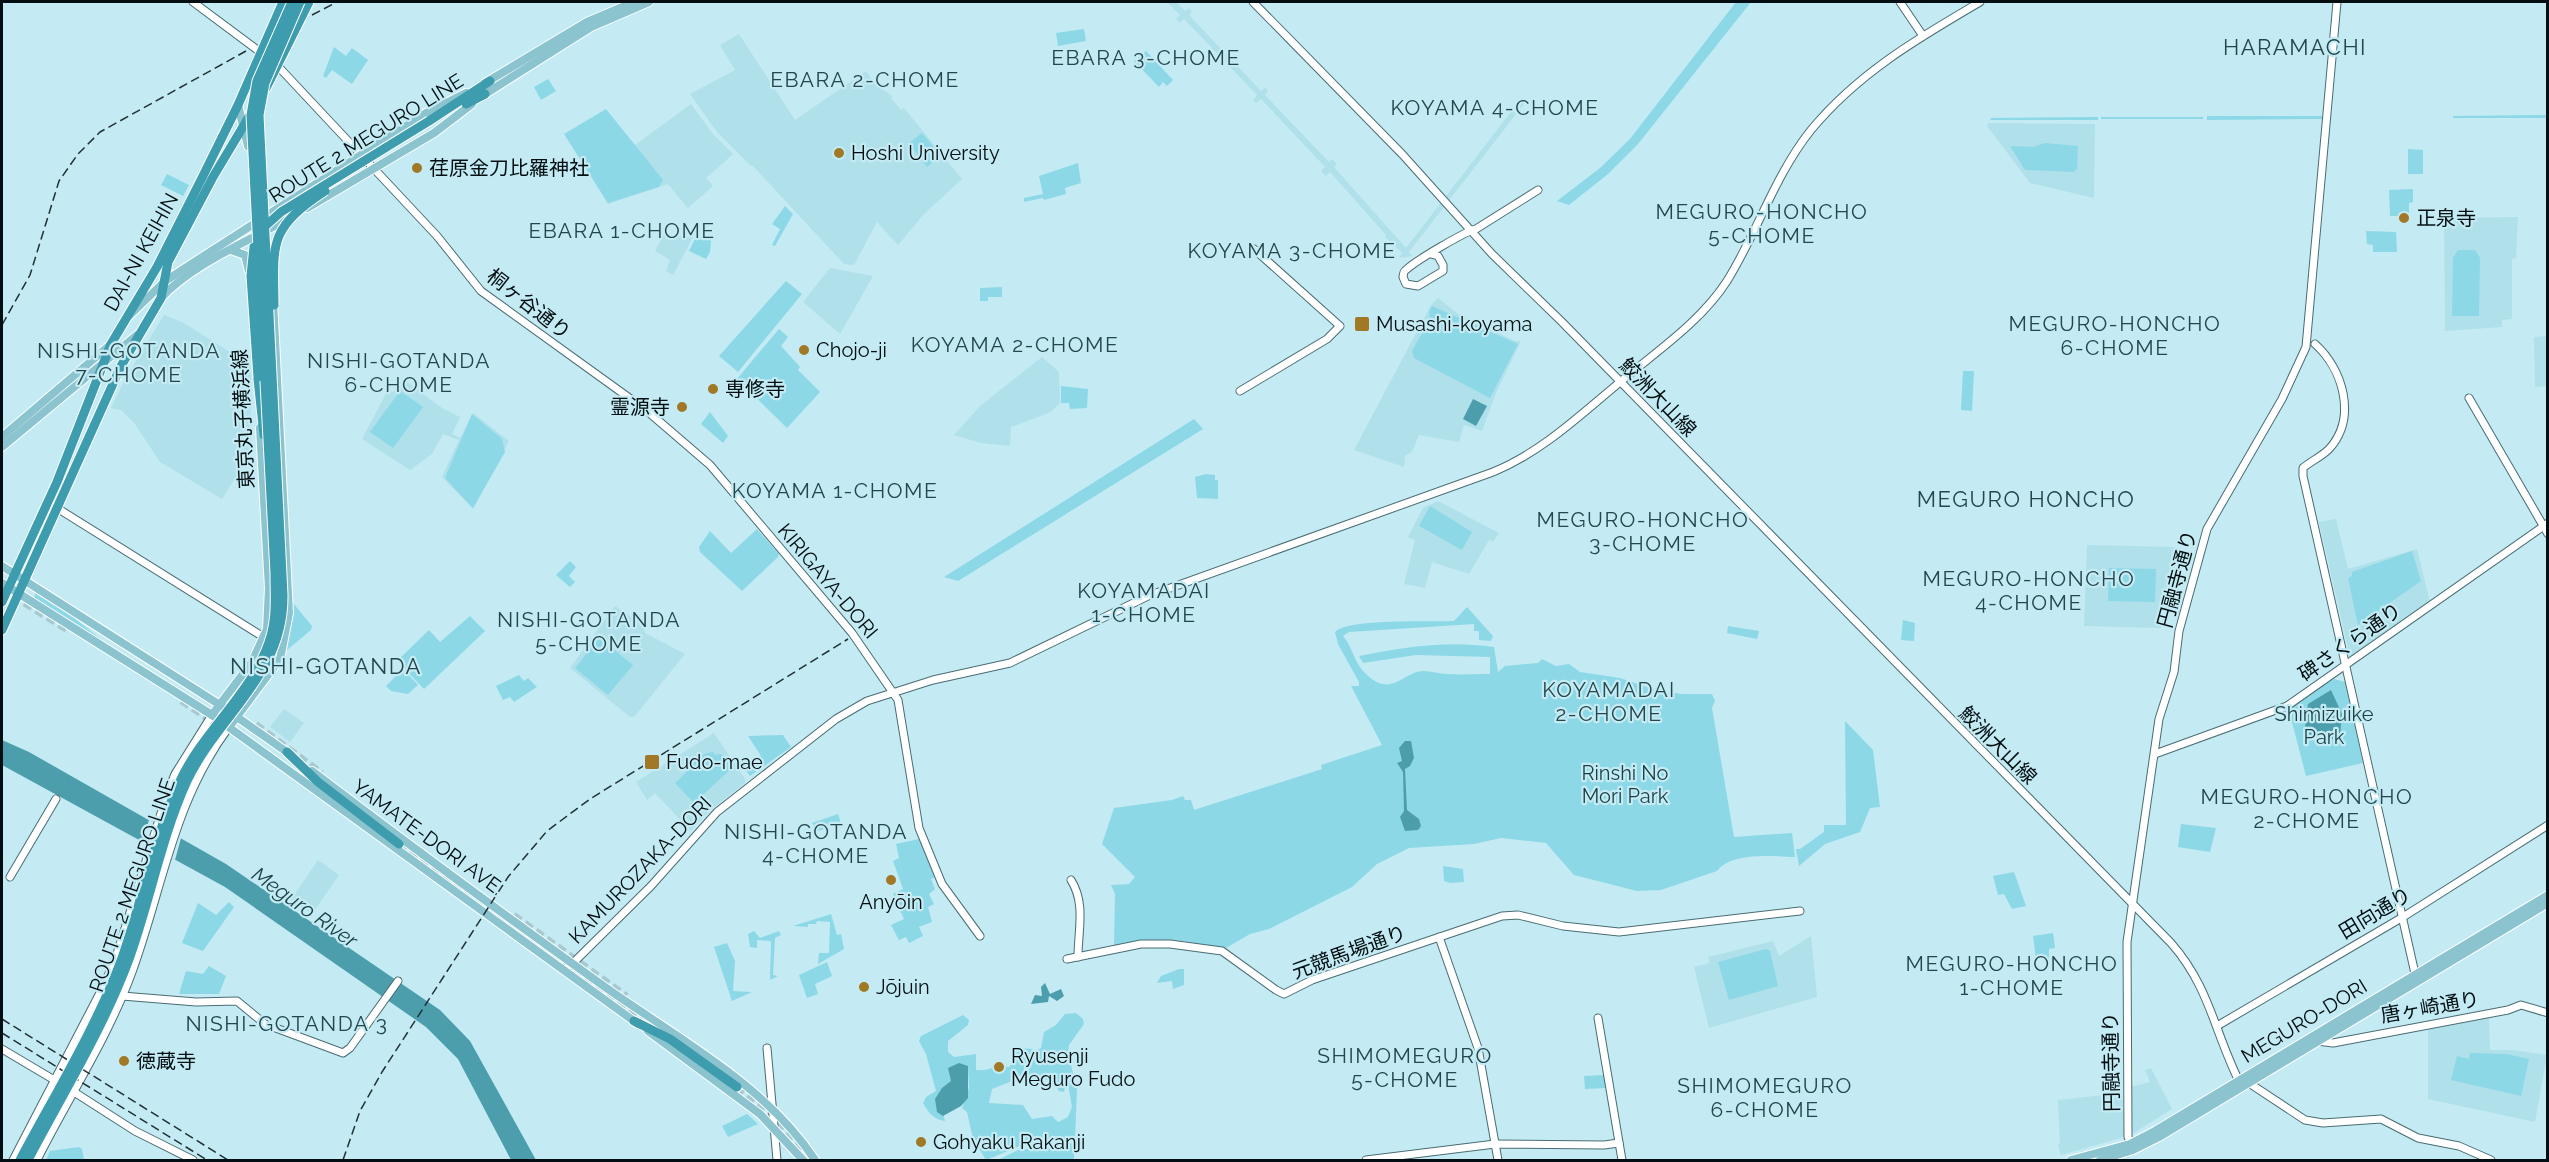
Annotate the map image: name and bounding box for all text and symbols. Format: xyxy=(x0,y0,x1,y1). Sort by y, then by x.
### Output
district label: HARAMACHI xyxy=(2223,34,2367,60)
district label: EBARA 3-CHOME xyxy=(1051,45,1241,70)
district label: EBARA 2-CHOME xyxy=(770,67,960,92)
street label: ROUTE 2 MEGURO LINE xyxy=(264,68,468,208)
district label: KOYAMA 4-CHOME xyxy=(1390,95,1600,120)
place label: Hoshi University xyxy=(851,141,1000,165)
marker: Hoshi University xyxy=(832,146,846,160)
place label: 荏原金刀比羅神社 xyxy=(429,156,589,180)
marker: 荏原金刀比羅神社 xyxy=(410,161,424,175)
street label: DAI-NI KEIHIN xyxy=(99,189,183,315)
district label: MEGURO-HONCHO 5-CHOME xyxy=(1656,199,1868,248)
place label: 正泉寺 xyxy=(2416,206,2476,230)
marker: 正泉寺 xyxy=(2397,211,2411,225)
district label: EBARA 1-CHOME xyxy=(528,218,716,243)
district label: KOYAMA 3-CHOME xyxy=(1188,238,1396,263)
street label: 桐ヶ谷通り xyxy=(482,264,576,344)
district label: MEGURO-HONCHO 6-CHOME xyxy=(2009,311,2221,360)
place label: Musashi-koyama xyxy=(1376,312,1532,336)
marker: Musashi-koyama xyxy=(1353,315,1371,333)
district label: KOYAMA 2-CHOME xyxy=(911,332,1119,357)
district label: NISHI-GOTANDA 7-CHOME xyxy=(37,338,221,387)
place label: Chojo-ji xyxy=(816,338,887,362)
marker: Chojo-ji xyxy=(797,343,811,357)
street label: 東京丸子横浜線 xyxy=(227,348,259,490)
district label: NISHI-GOTANDA 6-CHOME xyxy=(307,348,491,397)
street label: 鮫洲大山線 xyxy=(1615,353,1701,441)
place label: 専修寺 xyxy=(725,377,785,401)
marker: 専修寺 xyxy=(706,382,720,396)
place label: 霊源寺 xyxy=(610,395,670,419)
marker: 霊源寺 xyxy=(675,400,689,414)
district label: KOYAMA 1-CHOME xyxy=(732,478,938,503)
district label: MEGURO HONCHO xyxy=(1917,486,2135,512)
district label: MEGURO-HONCHO 3-CHOME xyxy=(1537,507,1749,556)
street label: KIRIGAYA-DORI xyxy=(773,519,883,643)
street label: 円融寺通り xyxy=(2152,528,2202,630)
district label: MEGURO-HONCHO 4-CHOME xyxy=(1923,566,2135,615)
district label: KOYAMADAI 1-CHOME xyxy=(1077,578,1211,627)
street label: 碑さくら通り xyxy=(2294,598,2406,686)
district label: NISHI-GOTANDA 5-CHOME xyxy=(497,607,681,656)
district label: NISHI-GOTANDA xyxy=(230,653,422,679)
district label: KOYAMADAI 2-CHOME xyxy=(1542,677,1676,726)
street label: 鮫洲大山線 xyxy=(1954,701,2042,789)
park label: Shimizuike Park xyxy=(2275,702,2374,749)
place label: Fudo-mae xyxy=(666,750,763,774)
marker: Fudo-mae xyxy=(643,753,661,771)
park label: Rinshi No Mori Park xyxy=(1582,761,1669,808)
street label: YAMATE-DORI AVE. xyxy=(348,774,508,900)
street label: ROUTE 2 MEGURO LINE xyxy=(84,775,180,995)
district label: MEGURO-HONCHO 2-CHOME xyxy=(2201,784,2413,833)
street label: KAMUROZAKA-DORI xyxy=(564,792,716,948)
district label: NISHI-GOTANDA 4-CHOME xyxy=(724,819,908,868)
water label: Meguro River xyxy=(247,861,363,953)
marker: Anyōin xyxy=(884,873,898,887)
street label: 田向通り xyxy=(2335,882,2415,944)
place label: Anyōin xyxy=(859,890,923,914)
street label: 元競馬場通り xyxy=(1289,920,1409,984)
district label: MEGURO-HONCHO 1-CHOME xyxy=(1906,951,2118,1000)
street label: MEGURO-DORI xyxy=(2237,974,2371,1068)
place label: Jōjuin xyxy=(876,975,930,999)
marker: Jōjuin xyxy=(857,980,871,994)
street label: 唐ヶ崎通り xyxy=(2379,986,2481,1028)
district label: NISHI-GOTANDA 3 xyxy=(186,1011,388,1036)
street label: 円融寺通り xyxy=(2098,1012,2124,1112)
district label: SHIMOMEGURO 5-CHOME xyxy=(1317,1043,1493,1092)
place label: Ryusenji Meguro Fudo xyxy=(1011,1044,1135,1091)
place label: 徳蔵寺 xyxy=(136,1049,196,1073)
marker: 徳蔵寺 xyxy=(117,1054,131,1068)
marker: Ryusenji Meguro Fudo xyxy=(992,1060,1006,1074)
district label: SHIMOMEGURO 6-CHOME xyxy=(1677,1073,1853,1122)
place label: Gohyaku Rakanji xyxy=(933,1130,1085,1154)
marker: Gohyaku Rakanji xyxy=(914,1135,928,1149)

